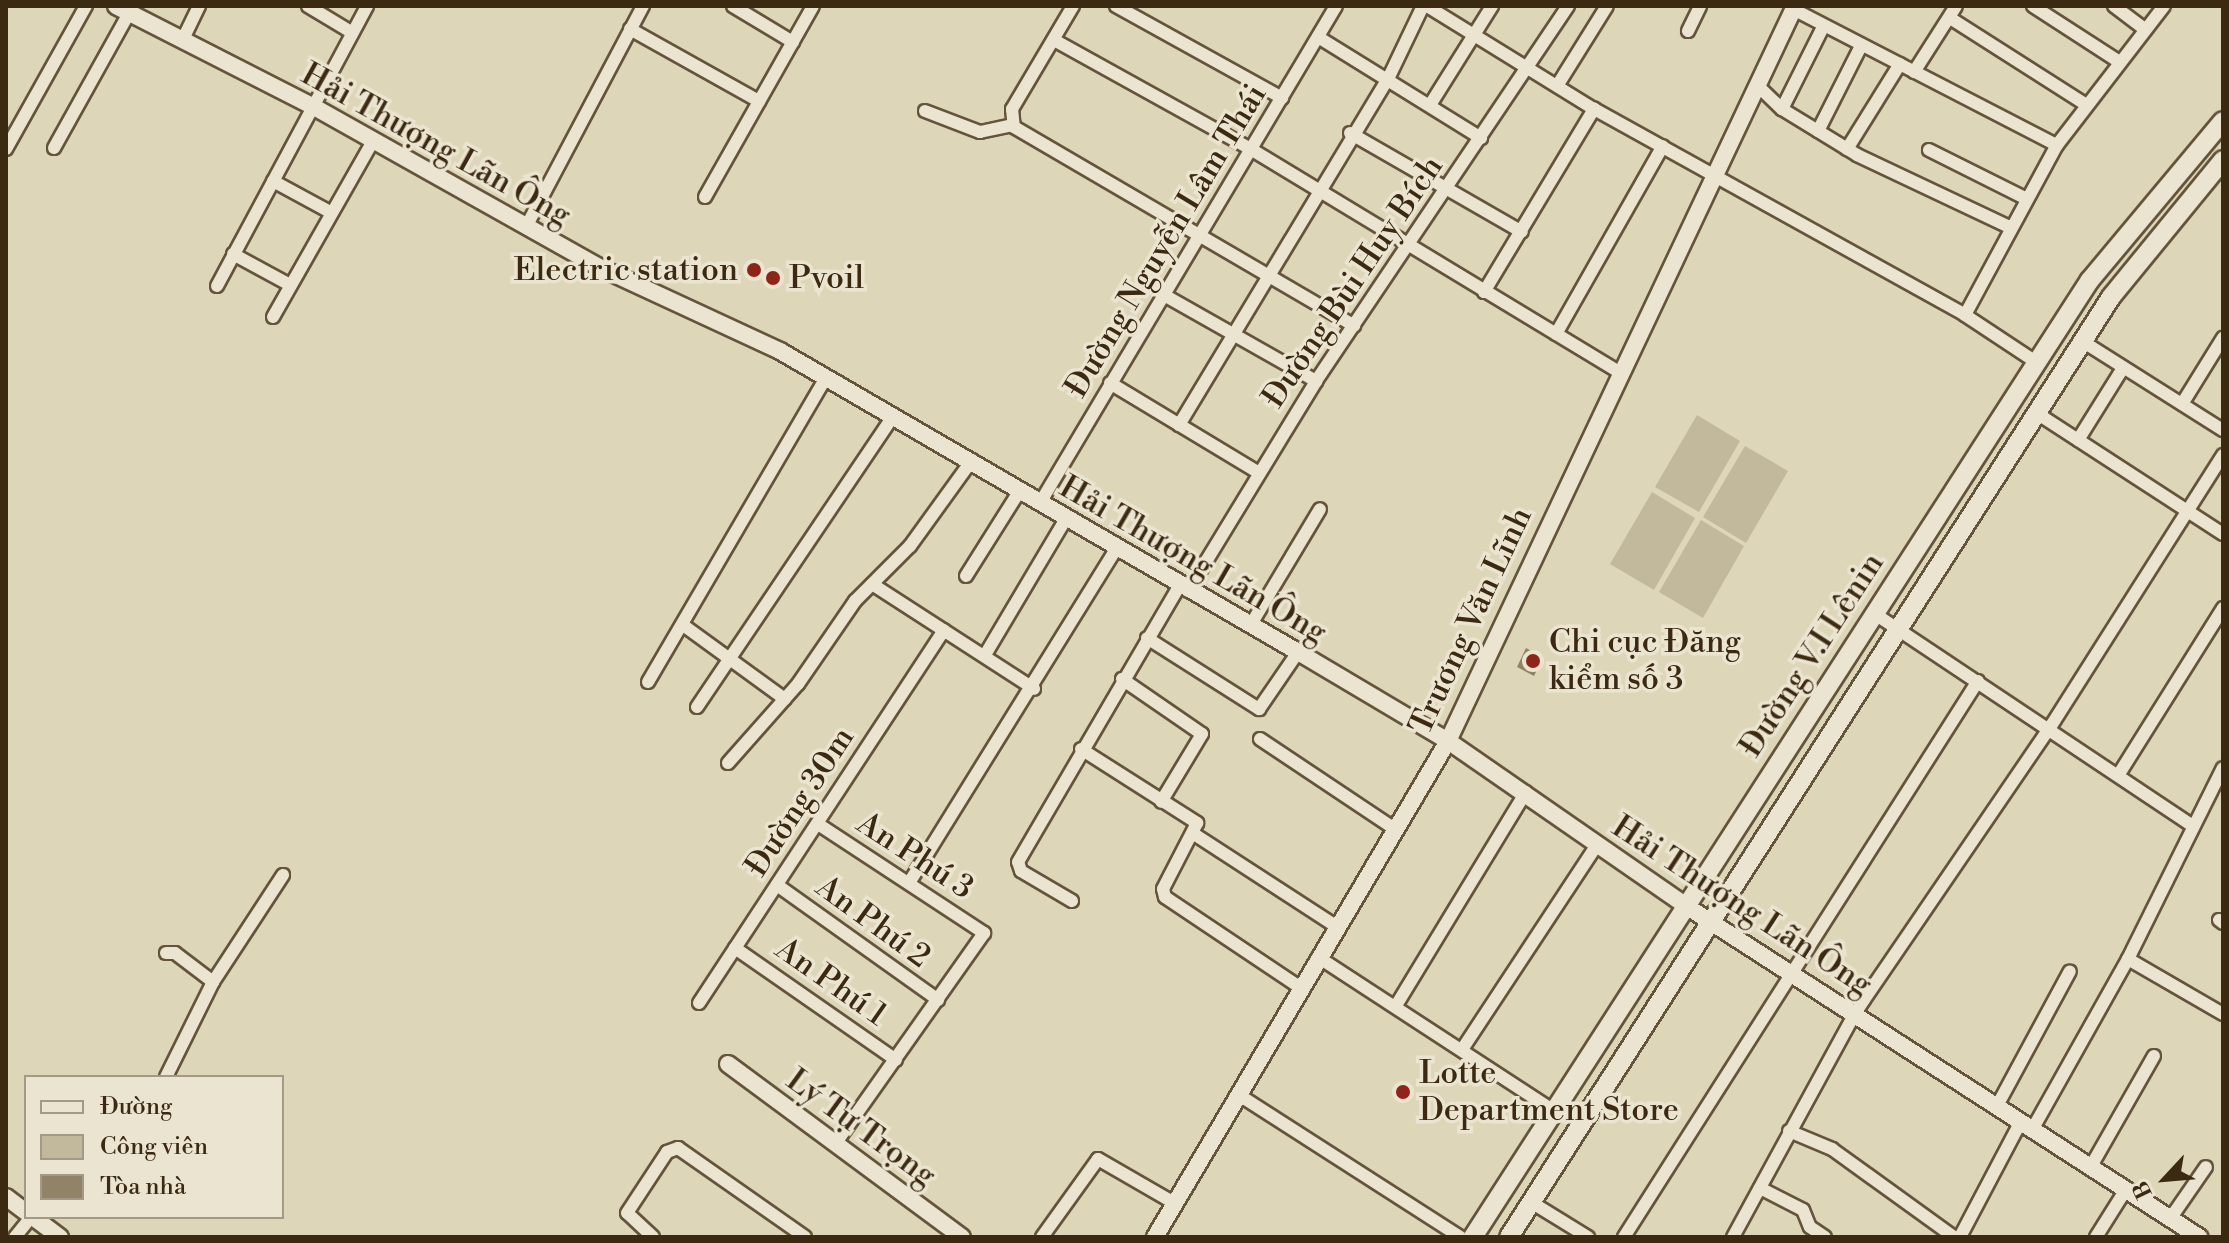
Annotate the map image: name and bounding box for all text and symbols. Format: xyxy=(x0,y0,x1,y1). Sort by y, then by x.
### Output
street label: Hải Thượng Lãn Ông xyxy=(295,55,577,235)
street label: Đường Nguyễn Lâm Thái xyxy=(1057,77,1275,405)
street label: Đường Bùi Huy Bích xyxy=(1255,149,1451,415)
place label: Electric station xyxy=(514,251,738,289)
place label: Pvoil xyxy=(789,259,864,297)
marker: Electric station xyxy=(745,261,763,279)
marker: Pvoil xyxy=(764,269,782,287)
street label: Hải Thượng Lãn Ông xyxy=(1053,468,1333,652)
street label: Trương Văn Lĩnh xyxy=(1402,501,1540,741)
street label: Đường V.I Lênin xyxy=(1732,546,1892,764)
place label: Chi cục Đăng kiểm số 3 xyxy=(1549,624,1741,699)
marker: Chi cục Đăng kiểm số 3 xyxy=(1524,652,1542,670)
street label: Đường 30m xyxy=(738,720,862,884)
street label: An Phú 3 xyxy=(850,804,980,908)
street label: Hải Thượng Lãn Ông xyxy=(1605,808,1879,1004)
street label: An Phú 2 xyxy=(808,868,938,976)
street label: An Phú 1 xyxy=(768,930,894,1034)
place label: Lotte Department Store xyxy=(1419,1055,1679,1130)
street label: Lý Tự Trọng xyxy=(779,1061,943,1195)
legend xyxy=(24,1075,284,1219)
marker: Lotte Department Store xyxy=(1394,1083,1412,1101)
text: Đường xyxy=(100,1092,173,1122)
text: Công viên xyxy=(100,1132,208,1162)
north arrow xyxy=(2125,1139,2205,1219)
text: Tòa nhà xyxy=(100,1172,186,1202)
text: B xyxy=(2127,1176,2159,1203)

